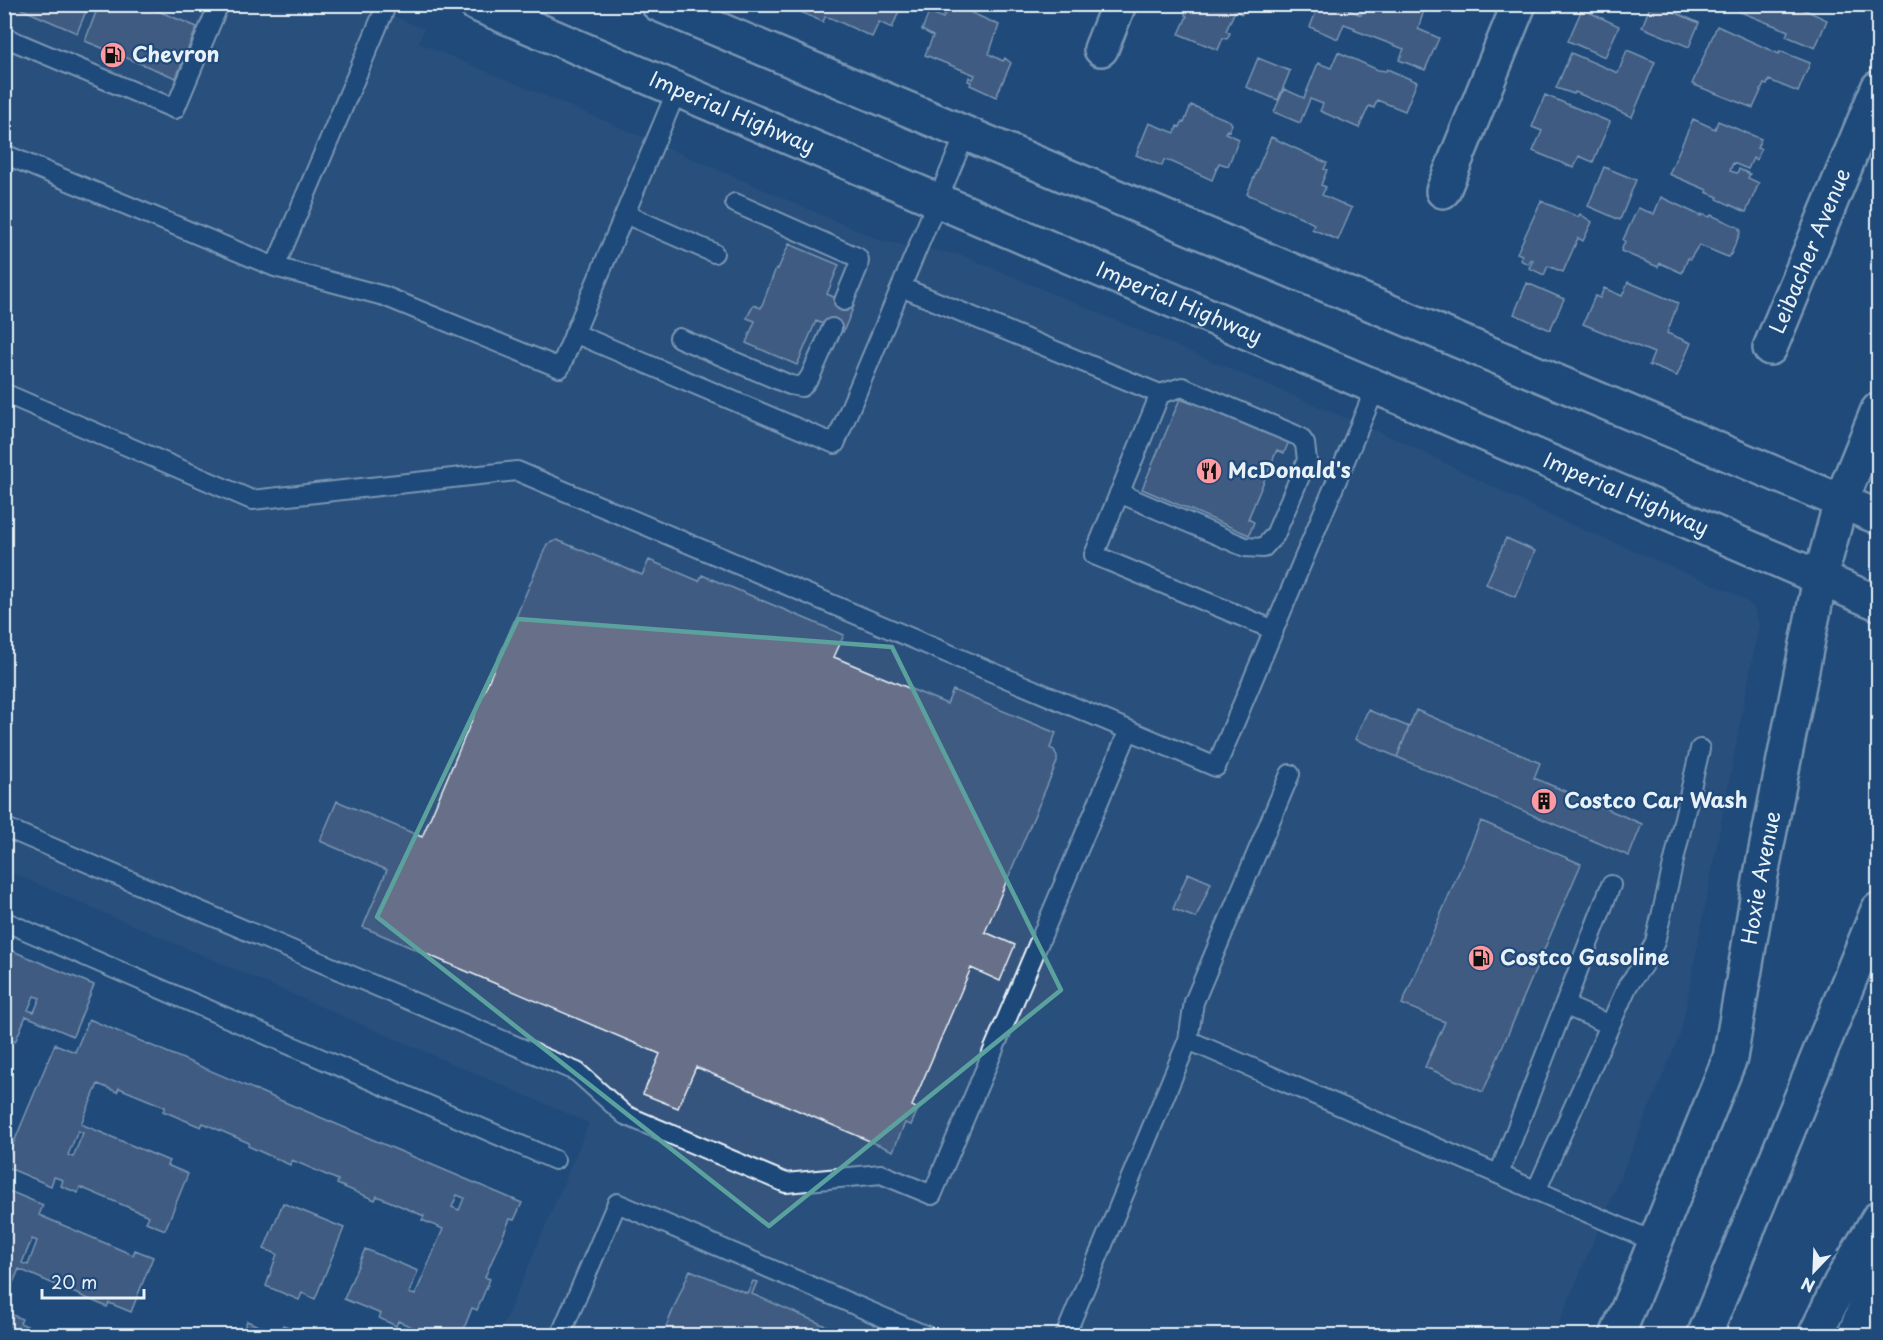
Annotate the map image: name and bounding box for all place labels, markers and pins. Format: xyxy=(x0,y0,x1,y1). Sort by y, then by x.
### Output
place label: Chevron xyxy=(132,37,220,69)
fuel station icon: Chevron xyxy=(98,40,128,70)
place label: McDonald's xyxy=(1228,453,1351,485)
restaurant icon: McDonald's xyxy=(1194,456,1224,486)
place label: Costco Car Wash xyxy=(1564,783,1748,815)
building icon: Costco Car Wash xyxy=(1529,786,1559,816)
place label: Costco Gasoline xyxy=(1500,940,1669,972)
fuel station icon: Costco Gasoline xyxy=(1466,943,1496,973)

